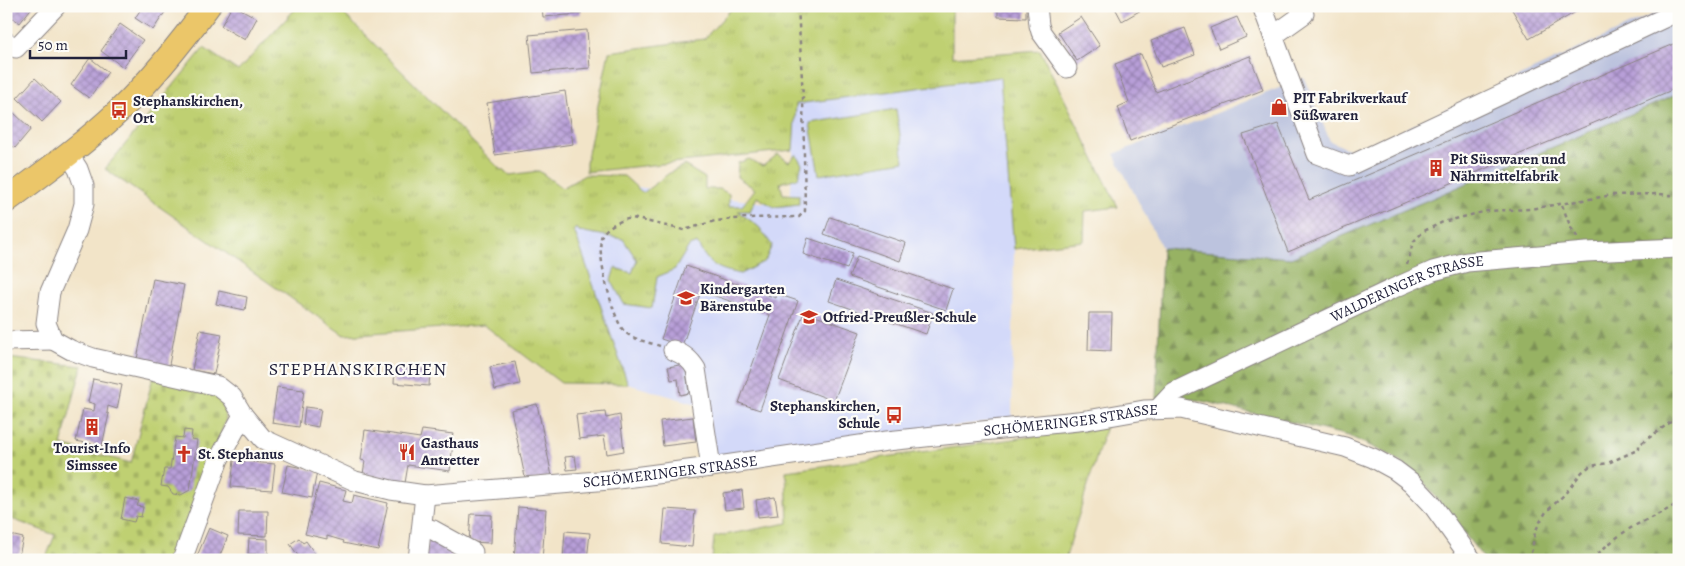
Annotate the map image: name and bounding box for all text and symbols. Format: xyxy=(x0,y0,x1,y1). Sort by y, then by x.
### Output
scale bar xyxy=(30,28,126,60)
text: 50 m xyxy=(38,35,68,55)
place label: PIT Fabrikverkauf Süßwaren xyxy=(1293,88,1408,125)
place label: Stephanskirchen, Ort xyxy=(133,91,243,128)
shop icon: PIT Fabrikverkauf Süßwaren xyxy=(1269,97,1289,117)
bus stop icon: Stephanskirchen, Ort xyxy=(109,100,129,120)
place label: Pit Süsswaren und Nährmittelfabrik xyxy=(1450,149,1567,186)
building icon: Pit Süsswaren und Nährmittelfabrik xyxy=(1426,158,1446,178)
street label: WALDERINGER STRASSE xyxy=(1326,251,1485,327)
place label: Kindergarten Bärenstube xyxy=(700,279,786,316)
school or university icon: Kindergarten Bärenstube xyxy=(676,288,696,308)
school or university icon: Otfried-Preußler-Schule xyxy=(799,307,819,327)
place label: Otfried-Preußler-Schule xyxy=(823,307,977,327)
district label: STEPHANSKIRCHEN xyxy=(269,357,447,381)
place label: Stephanskirchen, Schule xyxy=(770,396,880,433)
street label: SCHÖMERINGER STRASSE xyxy=(982,400,1158,441)
bus stop icon: Stephanskirchen, Schule xyxy=(884,405,904,425)
building icon: Tourist-Info Simssee xyxy=(82,417,102,437)
place label: Gasthaus Antretter xyxy=(420,433,480,470)
place label: Tourist-Info Simssee xyxy=(54,438,131,475)
restaurant icon: Gasthaus Antretter xyxy=(397,442,417,462)
church icon: St. Stephanus xyxy=(174,444,194,464)
place label: St. Stephanus xyxy=(198,444,284,464)
street label: SCHÖMERINGER STRASSE xyxy=(582,450,759,492)

